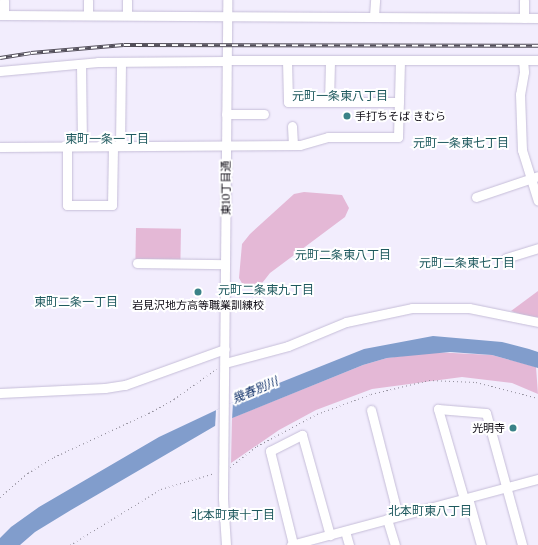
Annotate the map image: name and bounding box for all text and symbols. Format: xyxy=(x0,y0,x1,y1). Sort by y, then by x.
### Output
district label: 元町一条東八丁目 xyxy=(292,89,388,103)
place label: 手打ちそば きむら xyxy=(355,109,446,123)
marker: 手打ちそば きむら xyxy=(342,111,352,121)
district label: 東町一条一丁目 xyxy=(65,132,149,146)
district label: 元町一条東七丁目 xyxy=(413,136,509,150)
street label: 東10丁目通 xyxy=(219,161,233,215)
district label: 元町二条東八丁目 xyxy=(295,248,391,262)
district label: 元町二条東七丁目 xyxy=(419,256,515,270)
district label: 元町二条東九丁目 xyxy=(218,283,314,297)
marker: 岩見沢地方高等職業訓練校 xyxy=(193,287,203,297)
district label: 東町二条一丁目 xyxy=(34,295,118,309)
place label: 岩見沢地方高等職業訓練校 xyxy=(132,298,264,312)
water label: 幾春別川 xyxy=(230,374,280,406)
place label: 光明寺 xyxy=(472,421,505,435)
marker: 光明寺 xyxy=(508,423,518,433)
district label: 北本町東八丁目 xyxy=(388,504,472,518)
district label: 北本町東十丁目 xyxy=(191,508,275,522)

